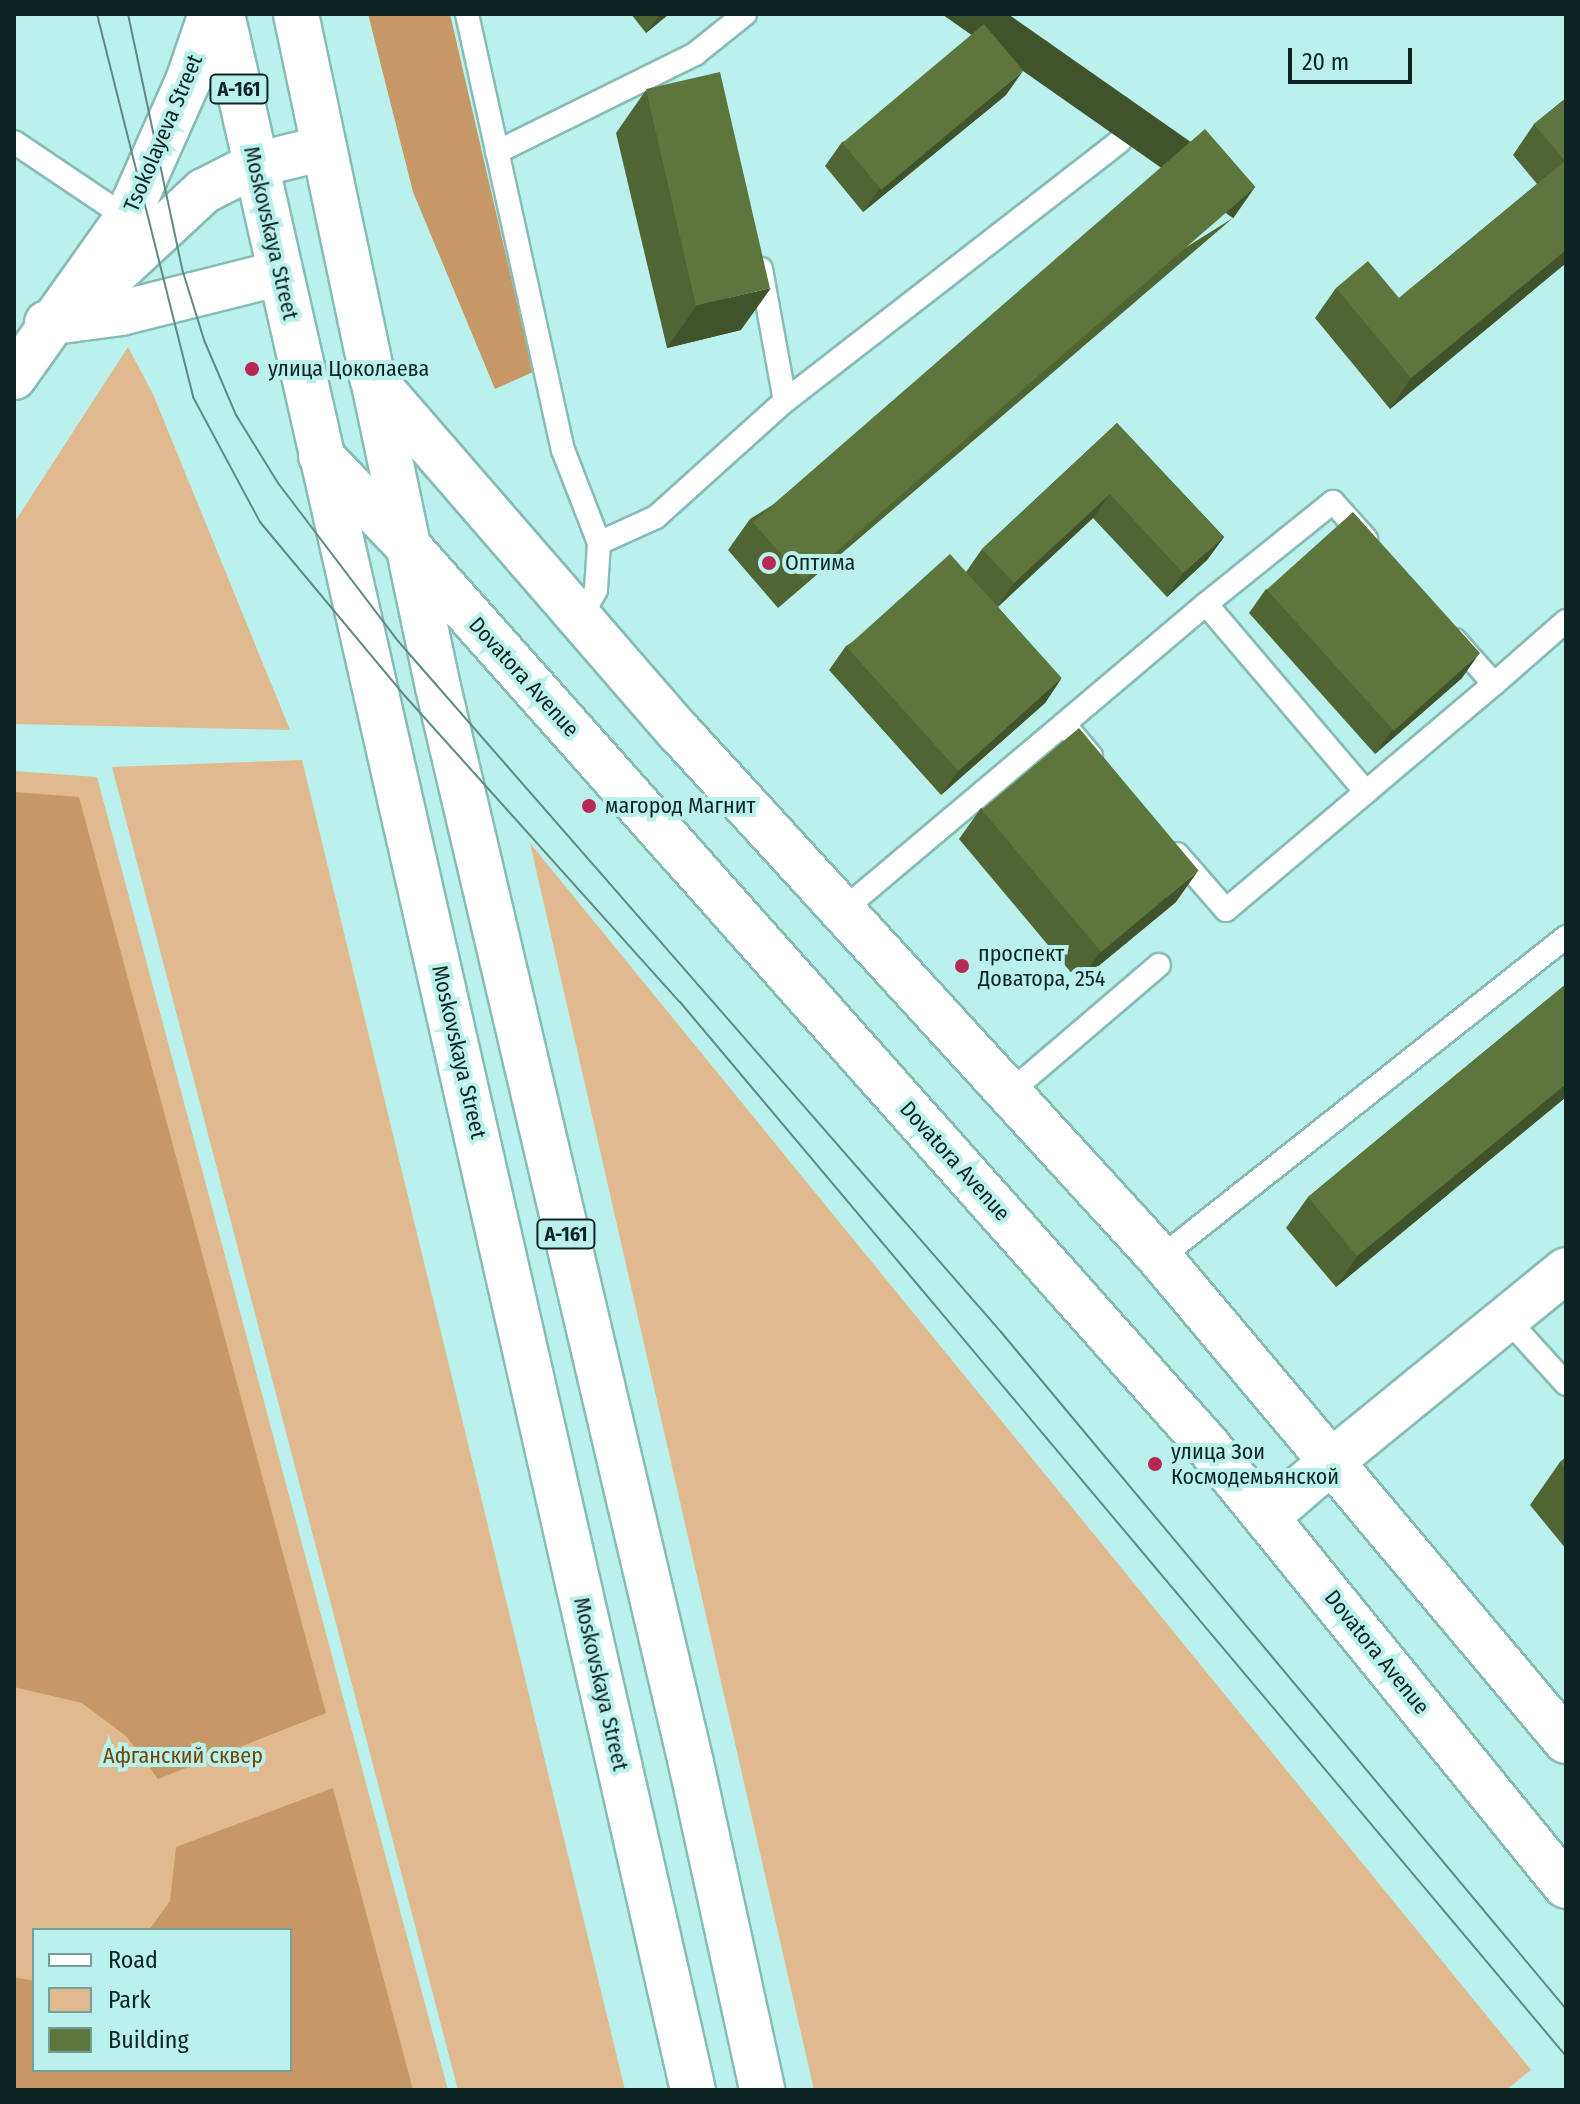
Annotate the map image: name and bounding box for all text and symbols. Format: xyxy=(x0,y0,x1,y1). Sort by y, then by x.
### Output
scale bar xyxy=(1292,32,1416,82)
text: 20 m xyxy=(1302,48,1349,76)
street label: Tsokolayeva Street xyxy=(118,51,208,215)
road number: А-161 xyxy=(209,73,269,105)
street label: Moskovskaya Street xyxy=(238,144,304,322)
place label: улица Цоколаева xyxy=(268,356,429,382)
marker: улица Цоколаева xyxy=(243,360,261,378)
place label: Оптима xyxy=(785,550,855,576)
marker: Оптима xyxy=(760,554,778,572)
street label: Dovatora Avenue xyxy=(463,612,585,742)
place label: магород Магнит xyxy=(605,793,755,819)
marker: магород Магнит xyxy=(580,797,598,815)
place label: проспект Доватора, 254 xyxy=(978,940,1105,992)
marker: проспект Доватора, 254 xyxy=(953,957,971,975)
street label: Moskovskaya Street xyxy=(426,963,492,1141)
street label: Dovatora Avenue xyxy=(894,1096,1016,1226)
road number: А-161 xyxy=(536,1218,596,1250)
place label: улица Зои Космодемьянской xyxy=(1171,1438,1339,1490)
marker: улица Зои Космодемьянской xyxy=(1146,1455,1164,1473)
street label: Dovatora Avenue xyxy=(1319,1585,1435,1719)
street label: Moskovskaya Street xyxy=(568,1595,634,1773)
park label: Афганский сквер xyxy=(103,1743,263,1769)
legend xyxy=(32,1928,292,2072)
text: Road xyxy=(108,1946,158,1974)
text: Park xyxy=(108,1986,151,2014)
text: Building xyxy=(108,2026,189,2054)

